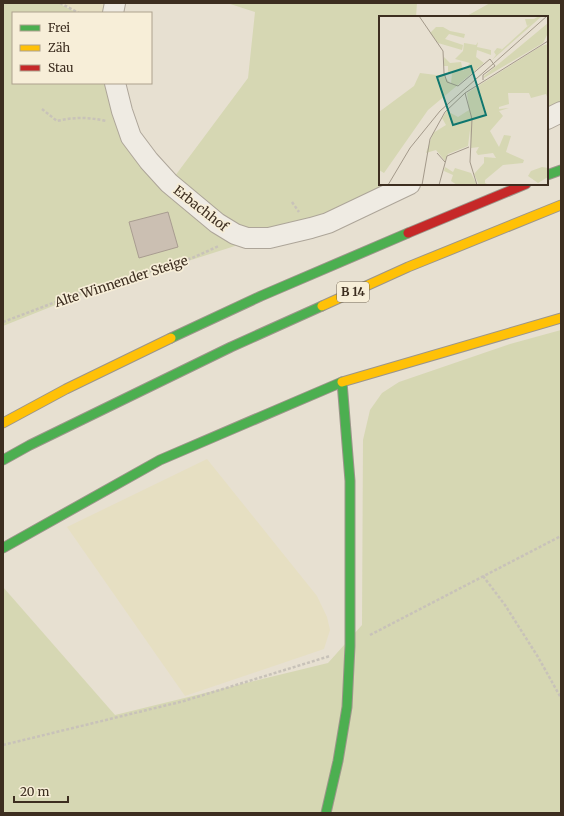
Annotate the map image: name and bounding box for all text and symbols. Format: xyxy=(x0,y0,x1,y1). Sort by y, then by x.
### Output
legend xyxy=(12,12,152,84)
inset map xyxy=(379,16,548,185)
text: Frei xyxy=(48,20,70,35)
text: Zäh xyxy=(48,40,70,55)
text: Stau xyxy=(48,60,74,75)
street label: Erbachhof xyxy=(170,182,232,236)
street label: Alte Winnender Steige xyxy=(51,252,190,311)
road number: B 14 xyxy=(337,282,369,302)
scale bar xyxy=(14,778,68,804)
text: 20 m xyxy=(20,784,49,799)

